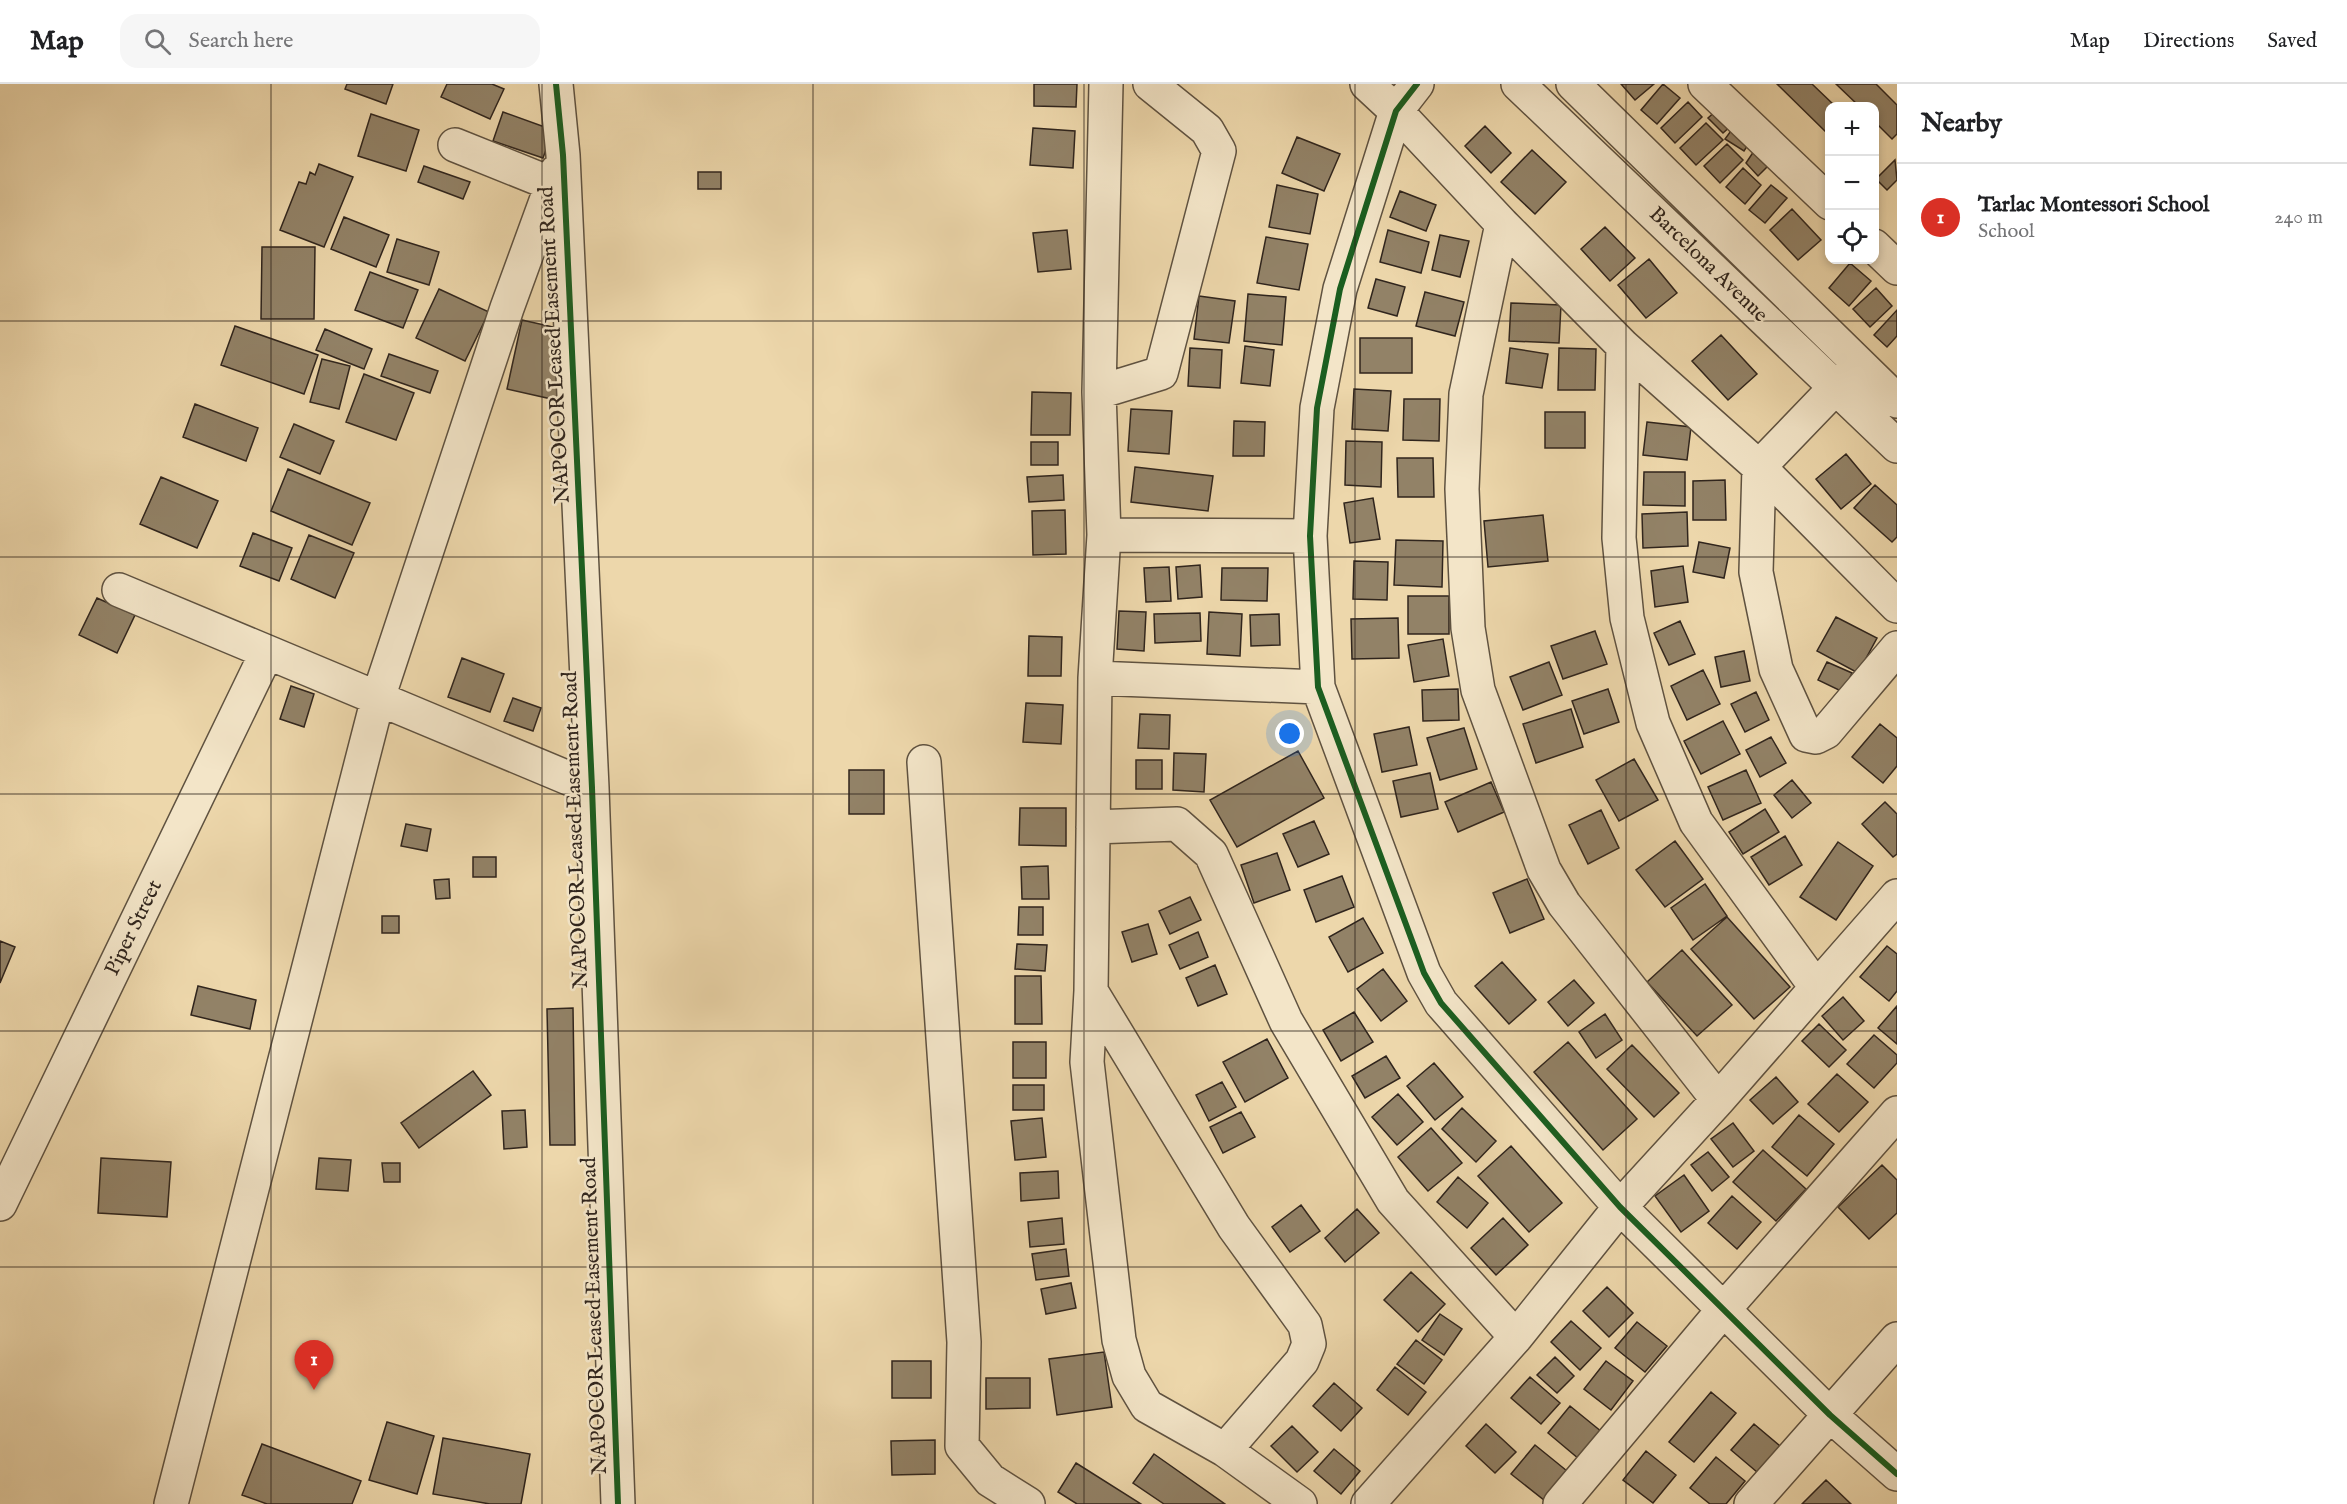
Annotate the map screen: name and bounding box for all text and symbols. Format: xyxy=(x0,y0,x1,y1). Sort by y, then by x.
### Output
search box xyxy=(120,14,540,68)
text: Map xyxy=(30,24,84,59)
icon: search xyxy=(141,25,174,58)
text: Search here xyxy=(189,27,293,55)
text: Map xyxy=(2070,28,2110,55)
text: Directions xyxy=(2143,28,2234,55)
text: Saved xyxy=(2267,28,2317,55)
map controls xyxy=(1825,102,1879,264)
button: + xyxy=(1825,102,1879,156)
text: Nearby xyxy=(1921,107,2002,140)
button: − xyxy=(1825,156,1879,210)
street label: NAPOCOR Leased Easement Road xyxy=(533,185,577,504)
text: Tarlac Montessori School xyxy=(1978,191,2209,219)
street label: Barcelona Avenue xyxy=(1643,201,1773,329)
text: 1 xyxy=(1937,205,1944,230)
text: 240 m xyxy=(2274,205,2323,230)
button: locate xyxy=(1825,210,1879,264)
text: School xyxy=(1978,219,2034,244)
street label: NAPOCOR Leased Easement Road xyxy=(557,670,595,989)
your location xyxy=(1275,719,1304,748)
street label: Piper Street xyxy=(99,876,169,980)
street label: NAPOCOR Leased Easement Road xyxy=(576,1156,614,1475)
pin: 1 xyxy=(294,1340,334,1390)

